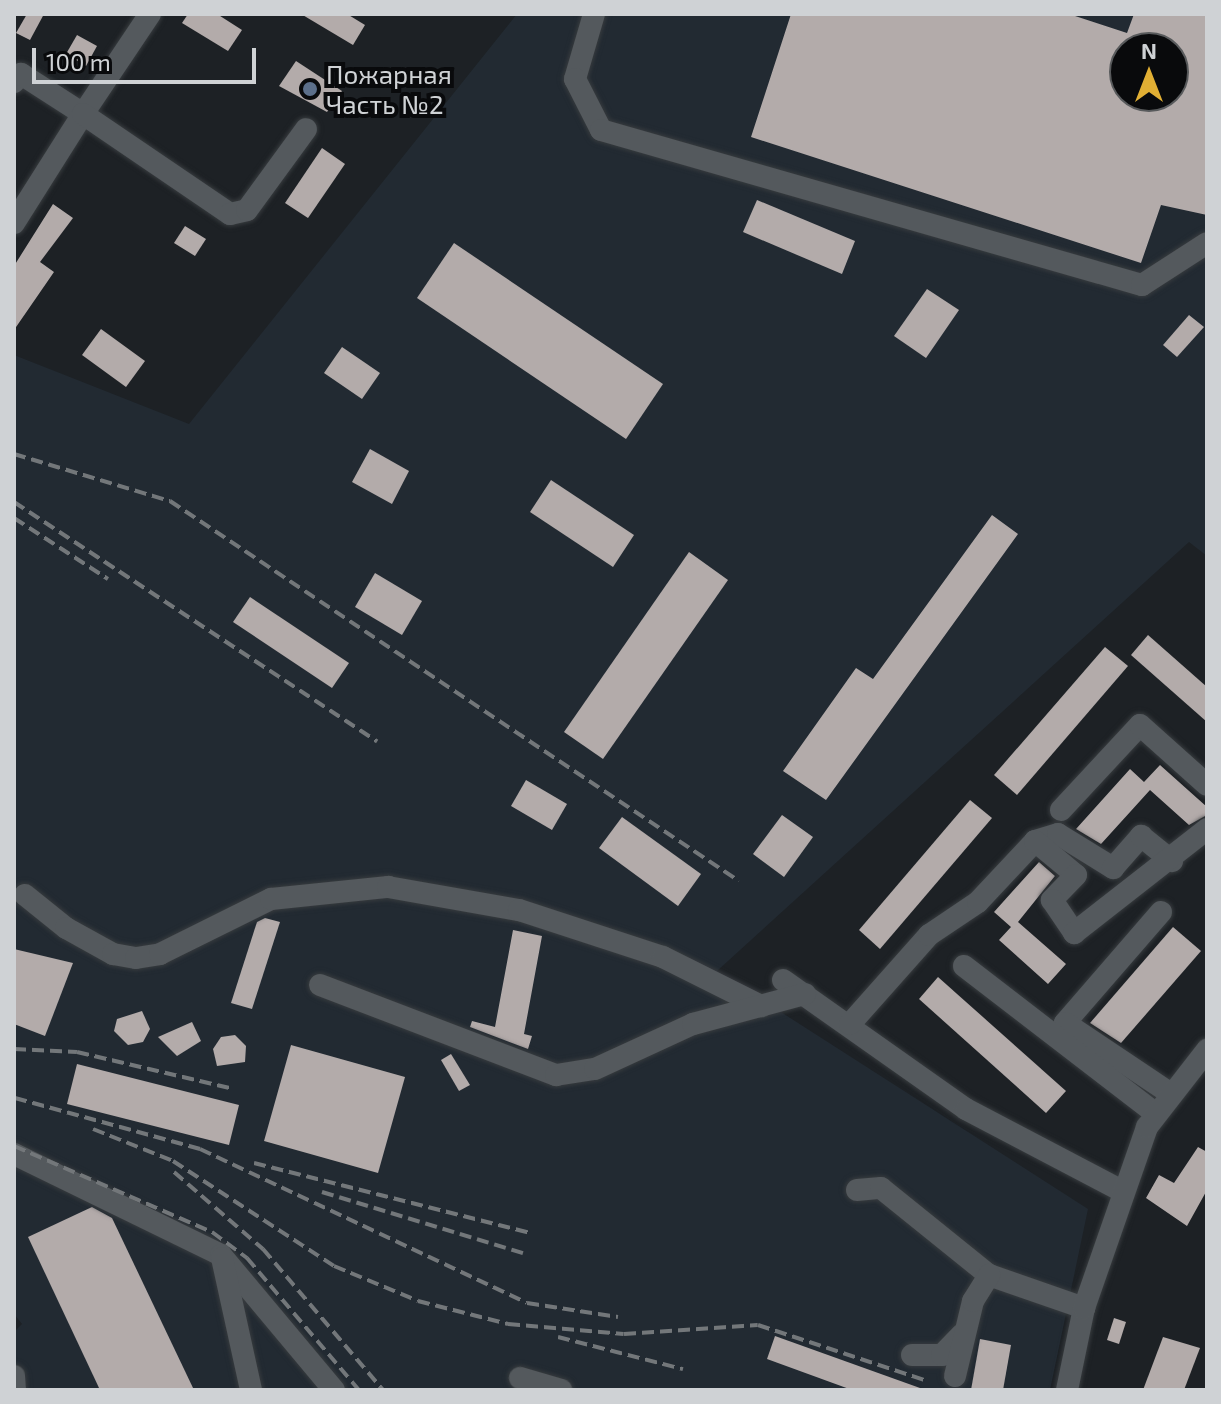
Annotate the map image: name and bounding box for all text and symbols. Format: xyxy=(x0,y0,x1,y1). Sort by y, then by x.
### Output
scale bar xyxy=(36,32,260,82)
north arrow xyxy=(1109,32,1189,112)
text: N xyxy=(1141,37,1157,63)
text: 100 m xyxy=(46,47,111,76)
place label: Пожарная Часть №2 xyxy=(326,58,452,120)
marker: Пожарная Часть №2 xyxy=(301,80,319,98)

